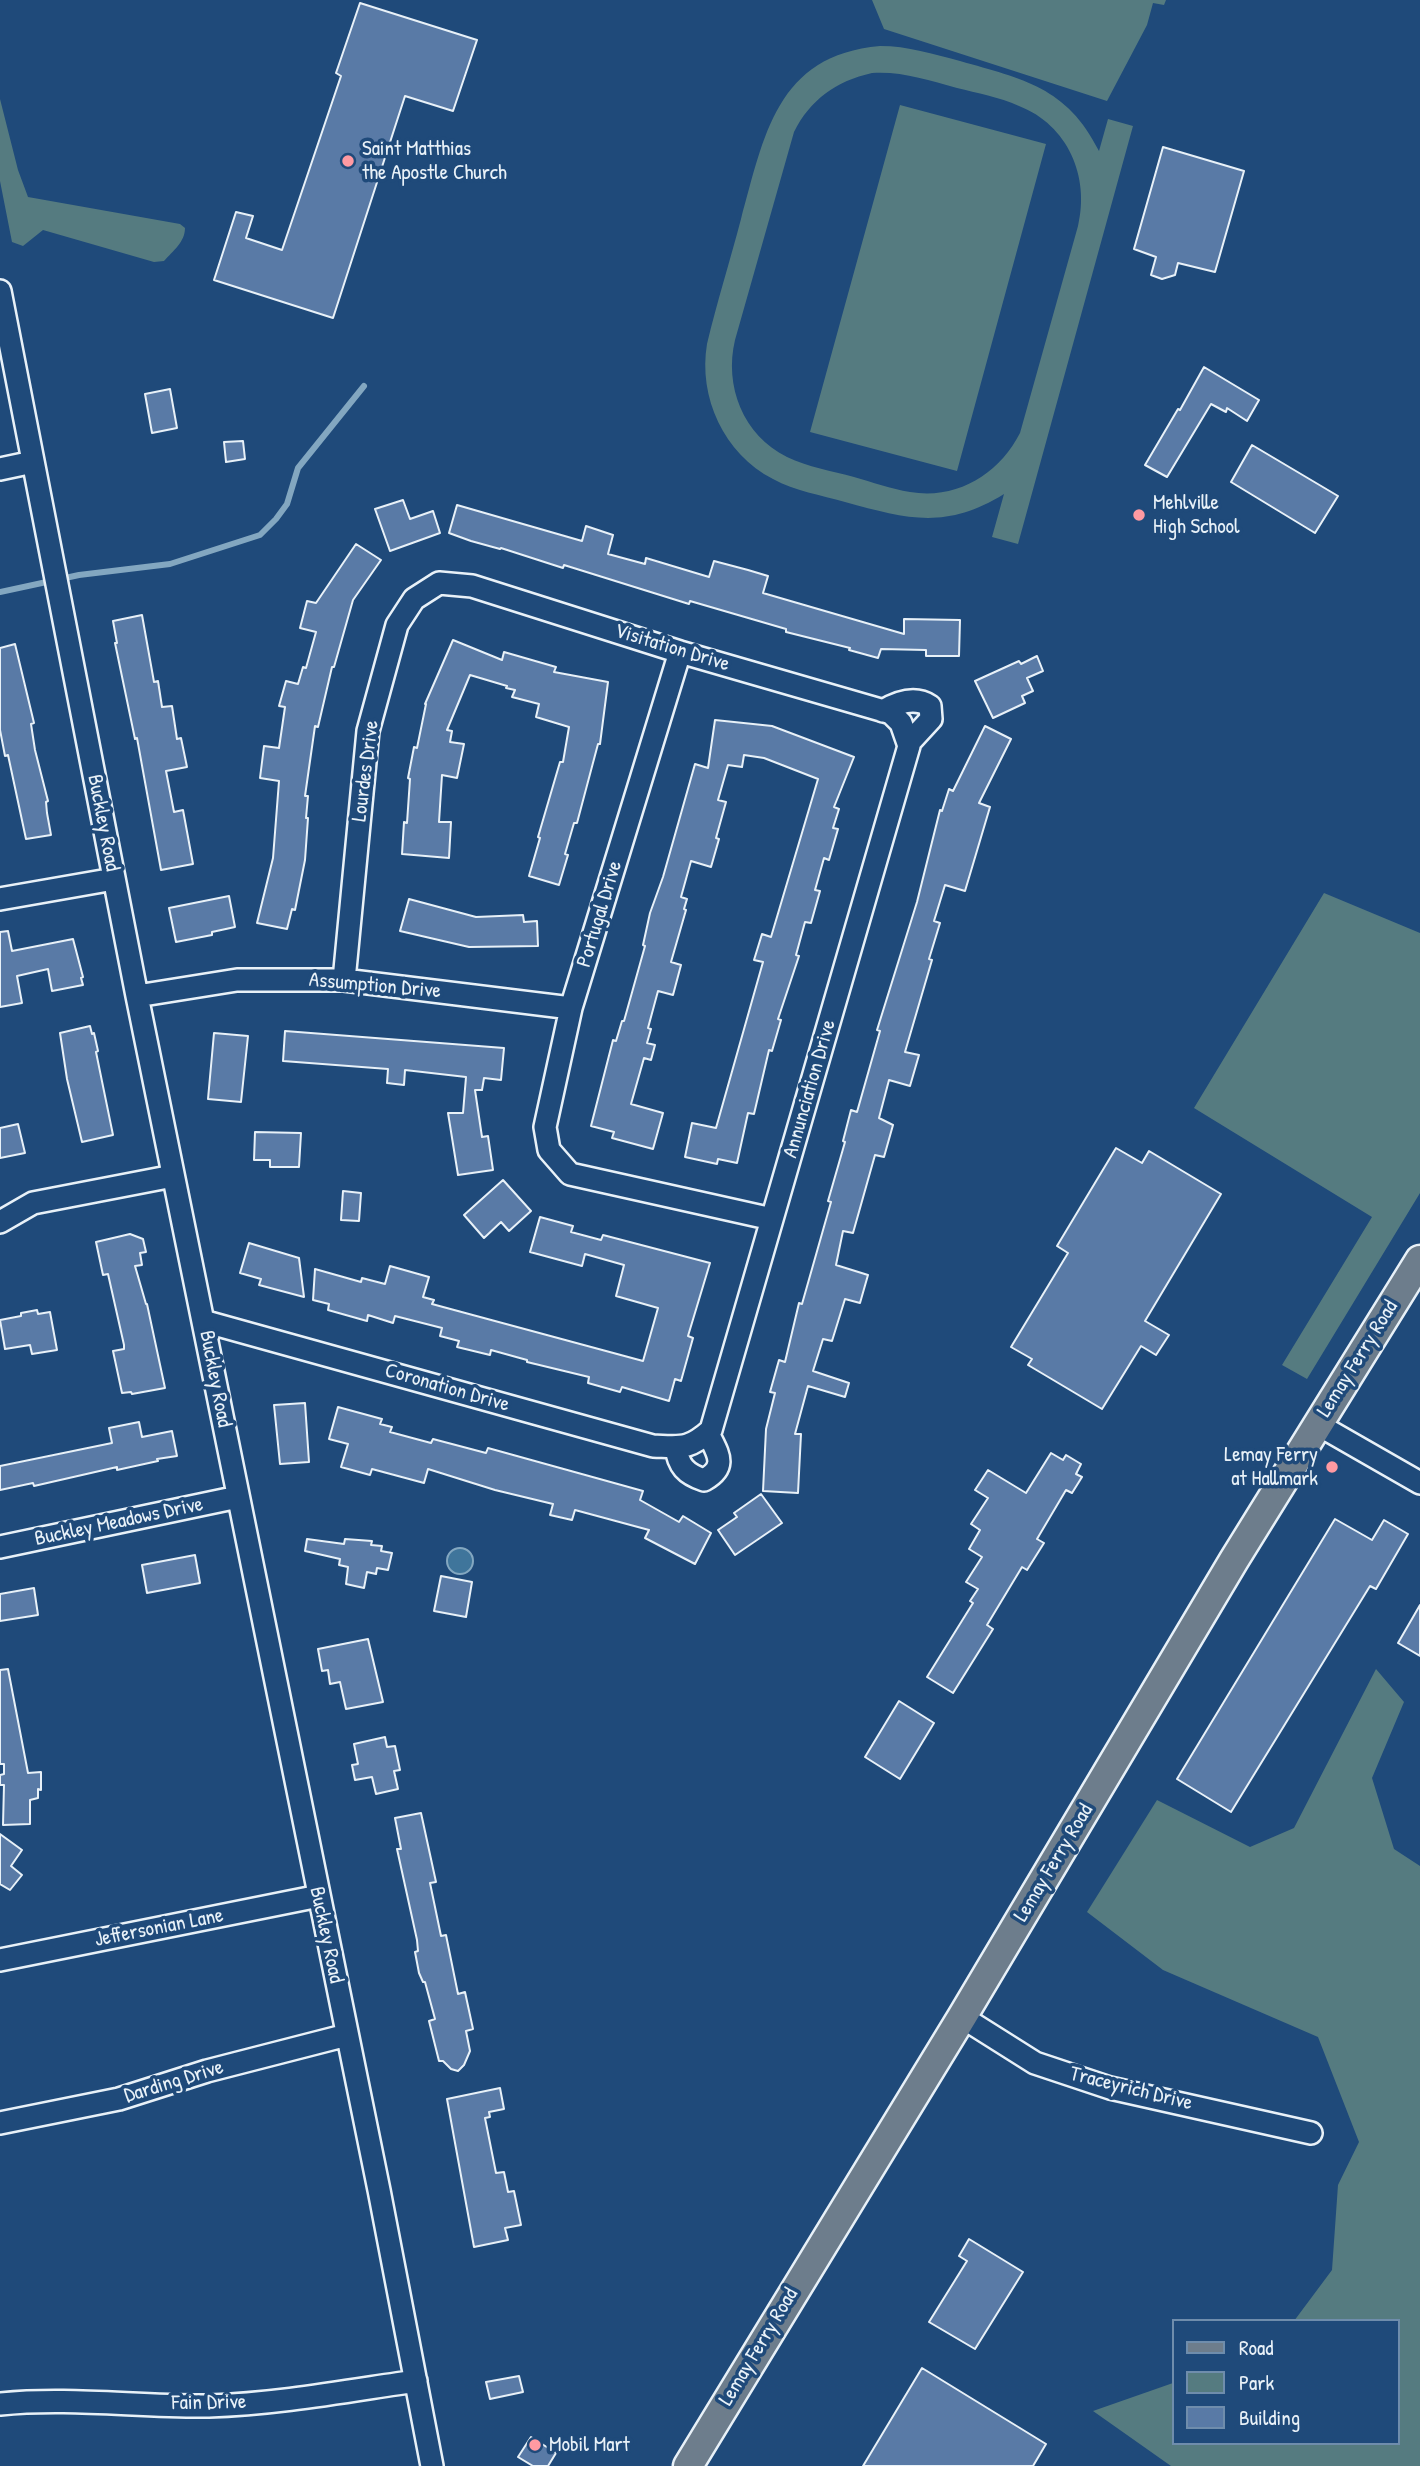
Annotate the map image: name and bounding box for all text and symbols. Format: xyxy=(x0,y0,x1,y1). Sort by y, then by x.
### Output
place label: Saint Matthias the Apostle Church xyxy=(362,136,507,186)
marker: Saint Matthias the Apostle Church xyxy=(340,153,356,169)
place label: Mehlville High School xyxy=(1153,490,1240,540)
marker: Mehlville High School xyxy=(1131,507,1147,523)
street label: Visitation Drive xyxy=(611,619,733,677)
street label: Lourdes Drive xyxy=(347,719,385,823)
street label: Buckley Road xyxy=(81,773,125,873)
street label: Portugal Drive xyxy=(572,858,628,970)
street label: Assumption Drive xyxy=(308,968,442,1004)
street label: Annunciation Drive xyxy=(778,1017,842,1161)
street label: Lemay Ferry Road xyxy=(1312,1296,1404,1422)
street label: Buckley Road xyxy=(193,1329,237,1429)
street label: Coronation Drive xyxy=(382,1358,512,1418)
place label: Lemay Ferry at Hallmark xyxy=(1224,1442,1318,1492)
marker: Lemay Ferry at Hallmark xyxy=(1324,1459,1340,1475)
street label: Buckley Meadows Drive xyxy=(33,1492,205,1552)
street label: Lemay Ferry Road xyxy=(1009,1800,1099,1926)
street label: Buckley Road xyxy=(303,1884,349,1986)
street label: Jeffersonian Lane xyxy=(92,1903,226,1953)
street label: Darding Drive xyxy=(121,2055,227,2109)
street label: Traceyrich Drive xyxy=(1067,2062,1195,2116)
street label: Lemay Ferry Road xyxy=(714,2284,804,2410)
legend xyxy=(1172,2319,1399,2445)
text: Road xyxy=(1239,2333,1273,2362)
text: Park xyxy=(1239,2368,1274,2397)
street label: Fain Drive xyxy=(171,2390,247,2416)
text: Building xyxy=(1239,2403,1300,2432)
place label: Mobil Mart xyxy=(549,2432,630,2458)
marker: Mobil Mart xyxy=(527,2437,543,2453)

